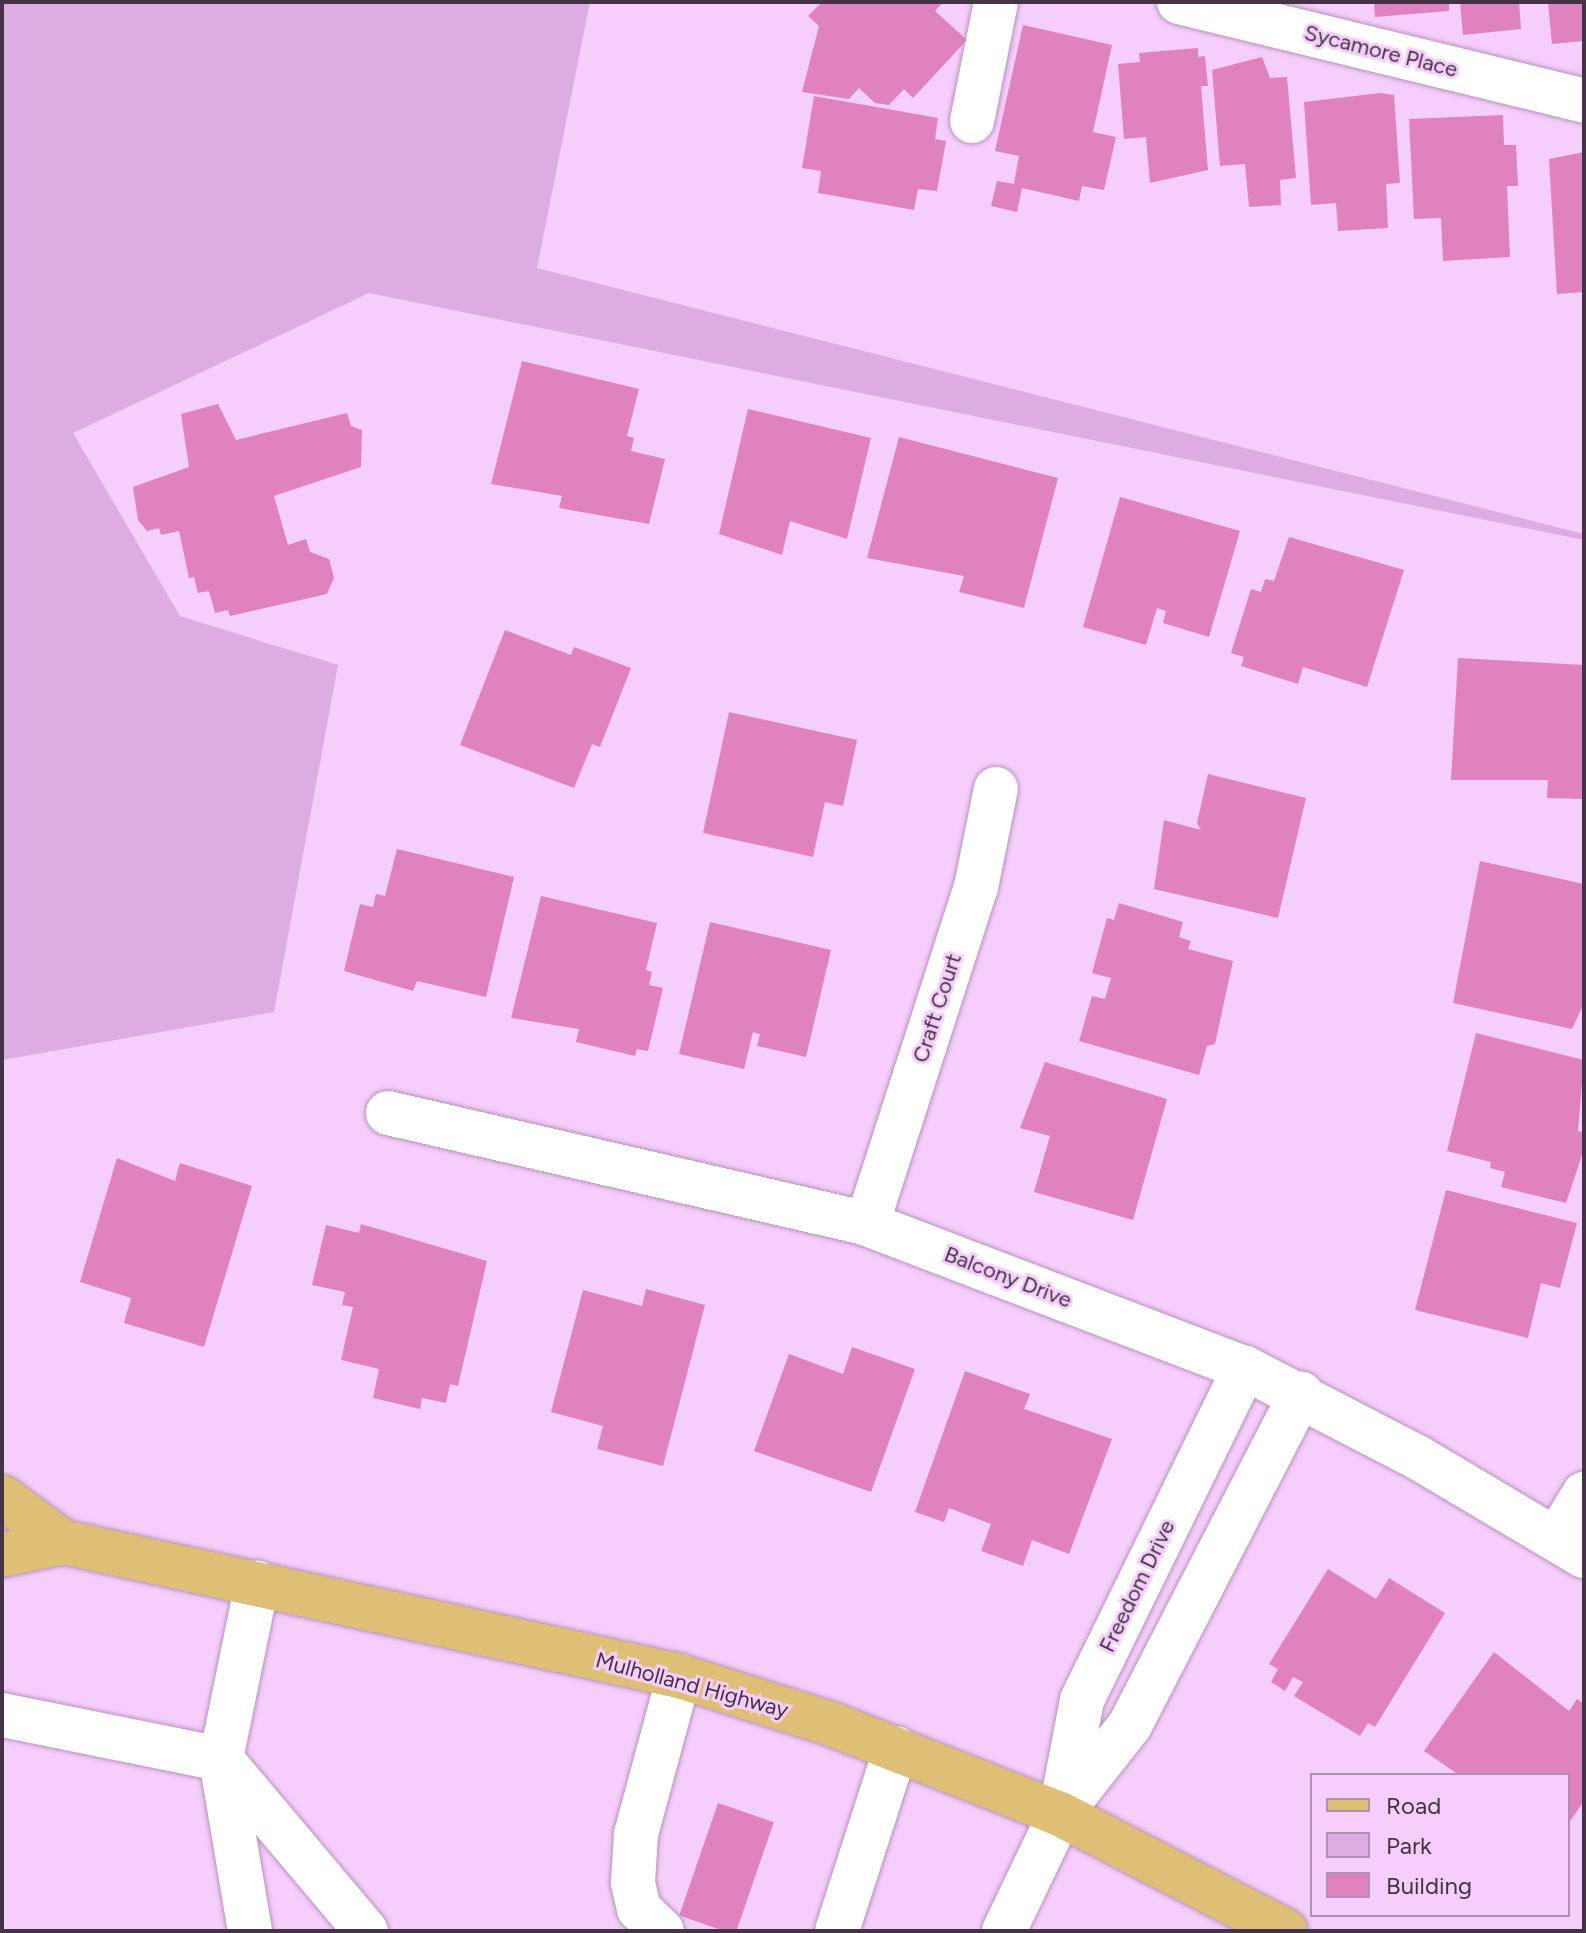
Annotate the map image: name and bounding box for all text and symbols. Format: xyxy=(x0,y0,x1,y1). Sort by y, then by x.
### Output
street label: Sycamore Place xyxy=(1302,19,1460,83)
street label: Craft Court xyxy=(907,950,967,1066)
street label: Balcony Drive xyxy=(941,1241,1075,1313)
street label: Freedom Drive xyxy=(1094,1516,1180,1656)
street label: Mulholland Highway xyxy=(593,1647,791,1723)
legend xyxy=(1310,1773,1570,1917)
text: Road xyxy=(1386,1791,1441,1820)
text: Park xyxy=(1386,1831,1432,1860)
text: Building xyxy=(1386,1871,1472,1900)

